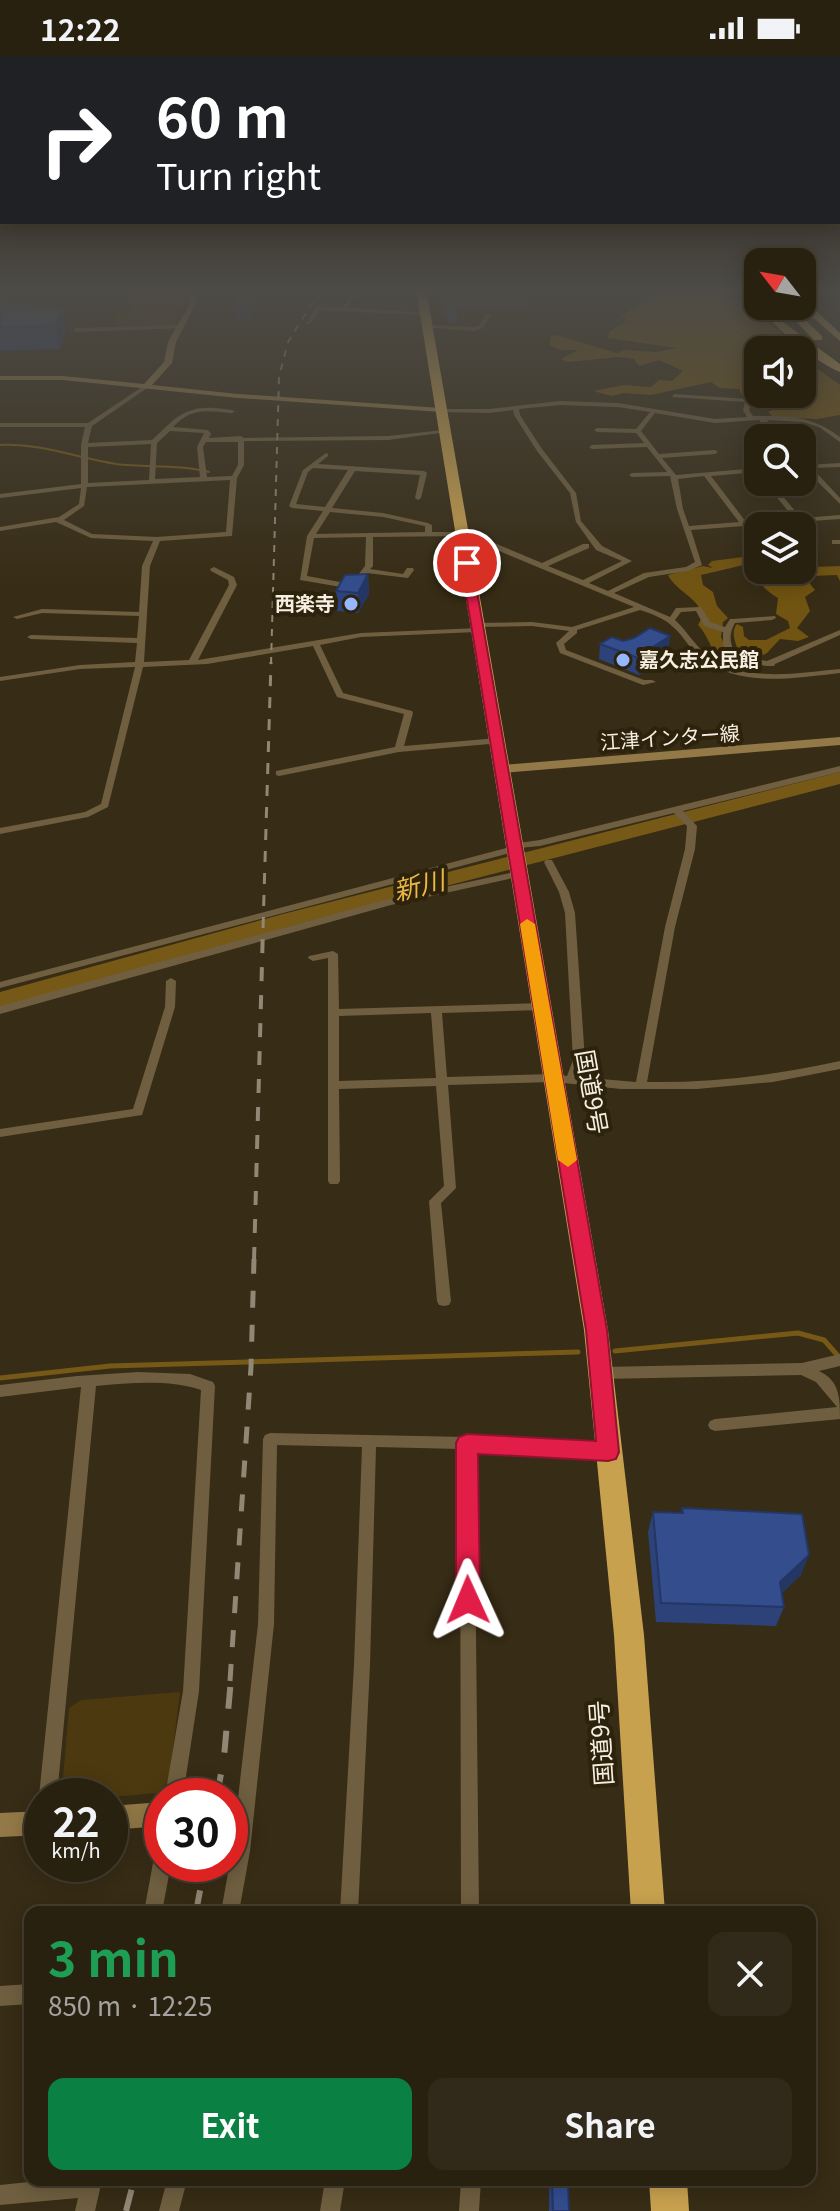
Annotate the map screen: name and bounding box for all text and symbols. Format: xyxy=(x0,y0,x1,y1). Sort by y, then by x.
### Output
text: 12:22 xyxy=(40,6,121,50)
text: 60 m xyxy=(156,73,289,154)
icon: right xyxy=(24,88,128,192)
text: Turn right xyxy=(156,148,321,200)
north arrow xyxy=(744,248,816,320)
map controls xyxy=(744,248,816,584)
button: sound xyxy=(744,336,816,408)
button: search xyxy=(744,424,816,496)
button: layers xyxy=(744,512,816,584)
pin xyxy=(433,529,501,597)
icon: arrive xyxy=(445,541,489,585)
place label: 西楽寺 xyxy=(275,588,335,617)
marker: 西楽寺 xyxy=(342,595,360,613)
place label: 嘉久志公民館 xyxy=(639,644,759,673)
marker: 嘉久志公民館 xyxy=(614,651,632,669)
street label: 江津インター線 xyxy=(599,717,741,756)
water label: 新川 xyxy=(389,859,451,908)
street label: 国道9号 xyxy=(569,1047,618,1137)
position arrow xyxy=(426,1558,510,1642)
street label: 国道9号 xyxy=(579,1699,620,1787)
speed limit sign: 30 xyxy=(144,1778,248,1882)
text: 22 xyxy=(52,1791,100,1849)
text: km/h xyxy=(51,1835,101,1864)
text: 3 min xyxy=(48,1921,179,1991)
button: close xyxy=(708,1932,792,2016)
text: 850 m · 12:25 xyxy=(48,1986,212,2023)
button: Exit xyxy=(48,2078,412,2170)
button: Share xyxy=(428,2078,792,2170)

